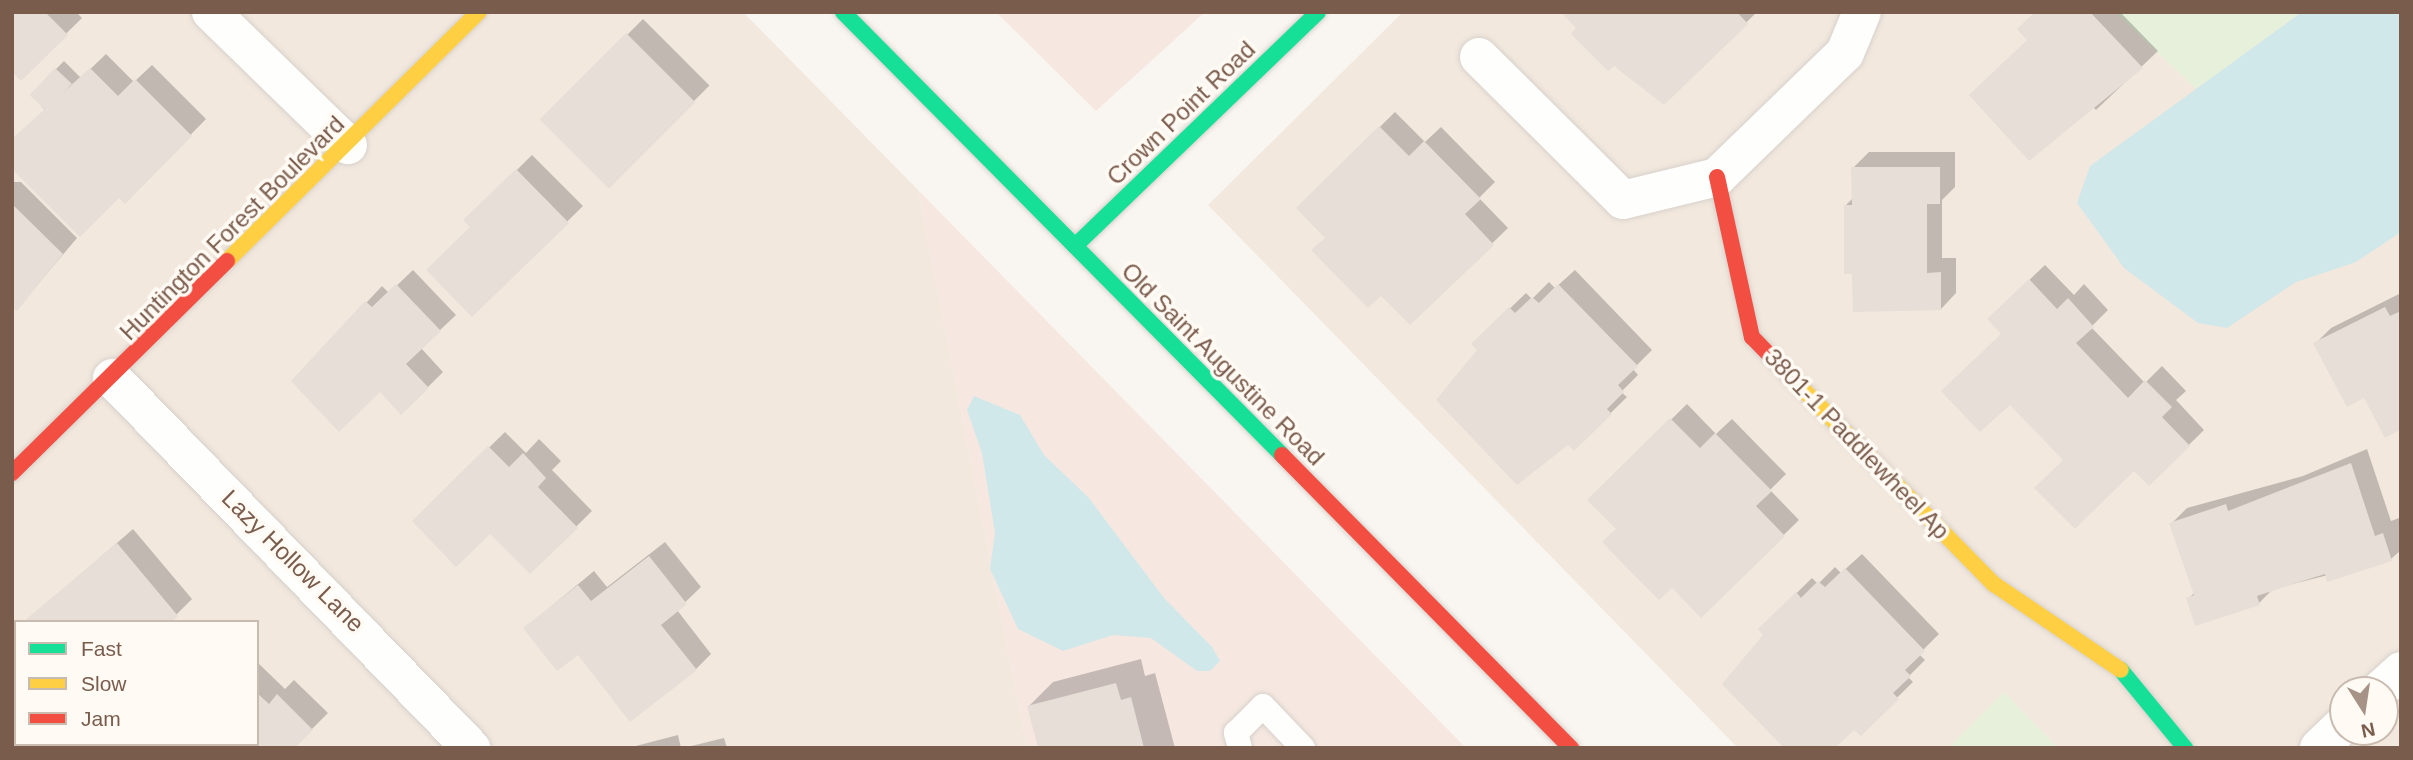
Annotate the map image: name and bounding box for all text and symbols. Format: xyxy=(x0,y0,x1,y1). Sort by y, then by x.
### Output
street label: Crown Point Road xyxy=(1101,35,1261,191)
street label: Huntington Forest Boulevard xyxy=(114,110,350,346)
street label: Old Saint Augustine Road xyxy=(1115,256,1331,472)
street label: 3801-1 Paddlewheel Ap xyxy=(1758,342,1956,546)
street label: Lazy Hollow Lane xyxy=(216,484,370,638)
legend xyxy=(14,620,259,746)
text: Fast xyxy=(81,637,122,660)
text: Slow xyxy=(81,672,127,695)
north arrow xyxy=(2329,676,2399,746)
text: Jam xyxy=(81,707,121,730)
text: N xyxy=(2359,718,2377,742)

